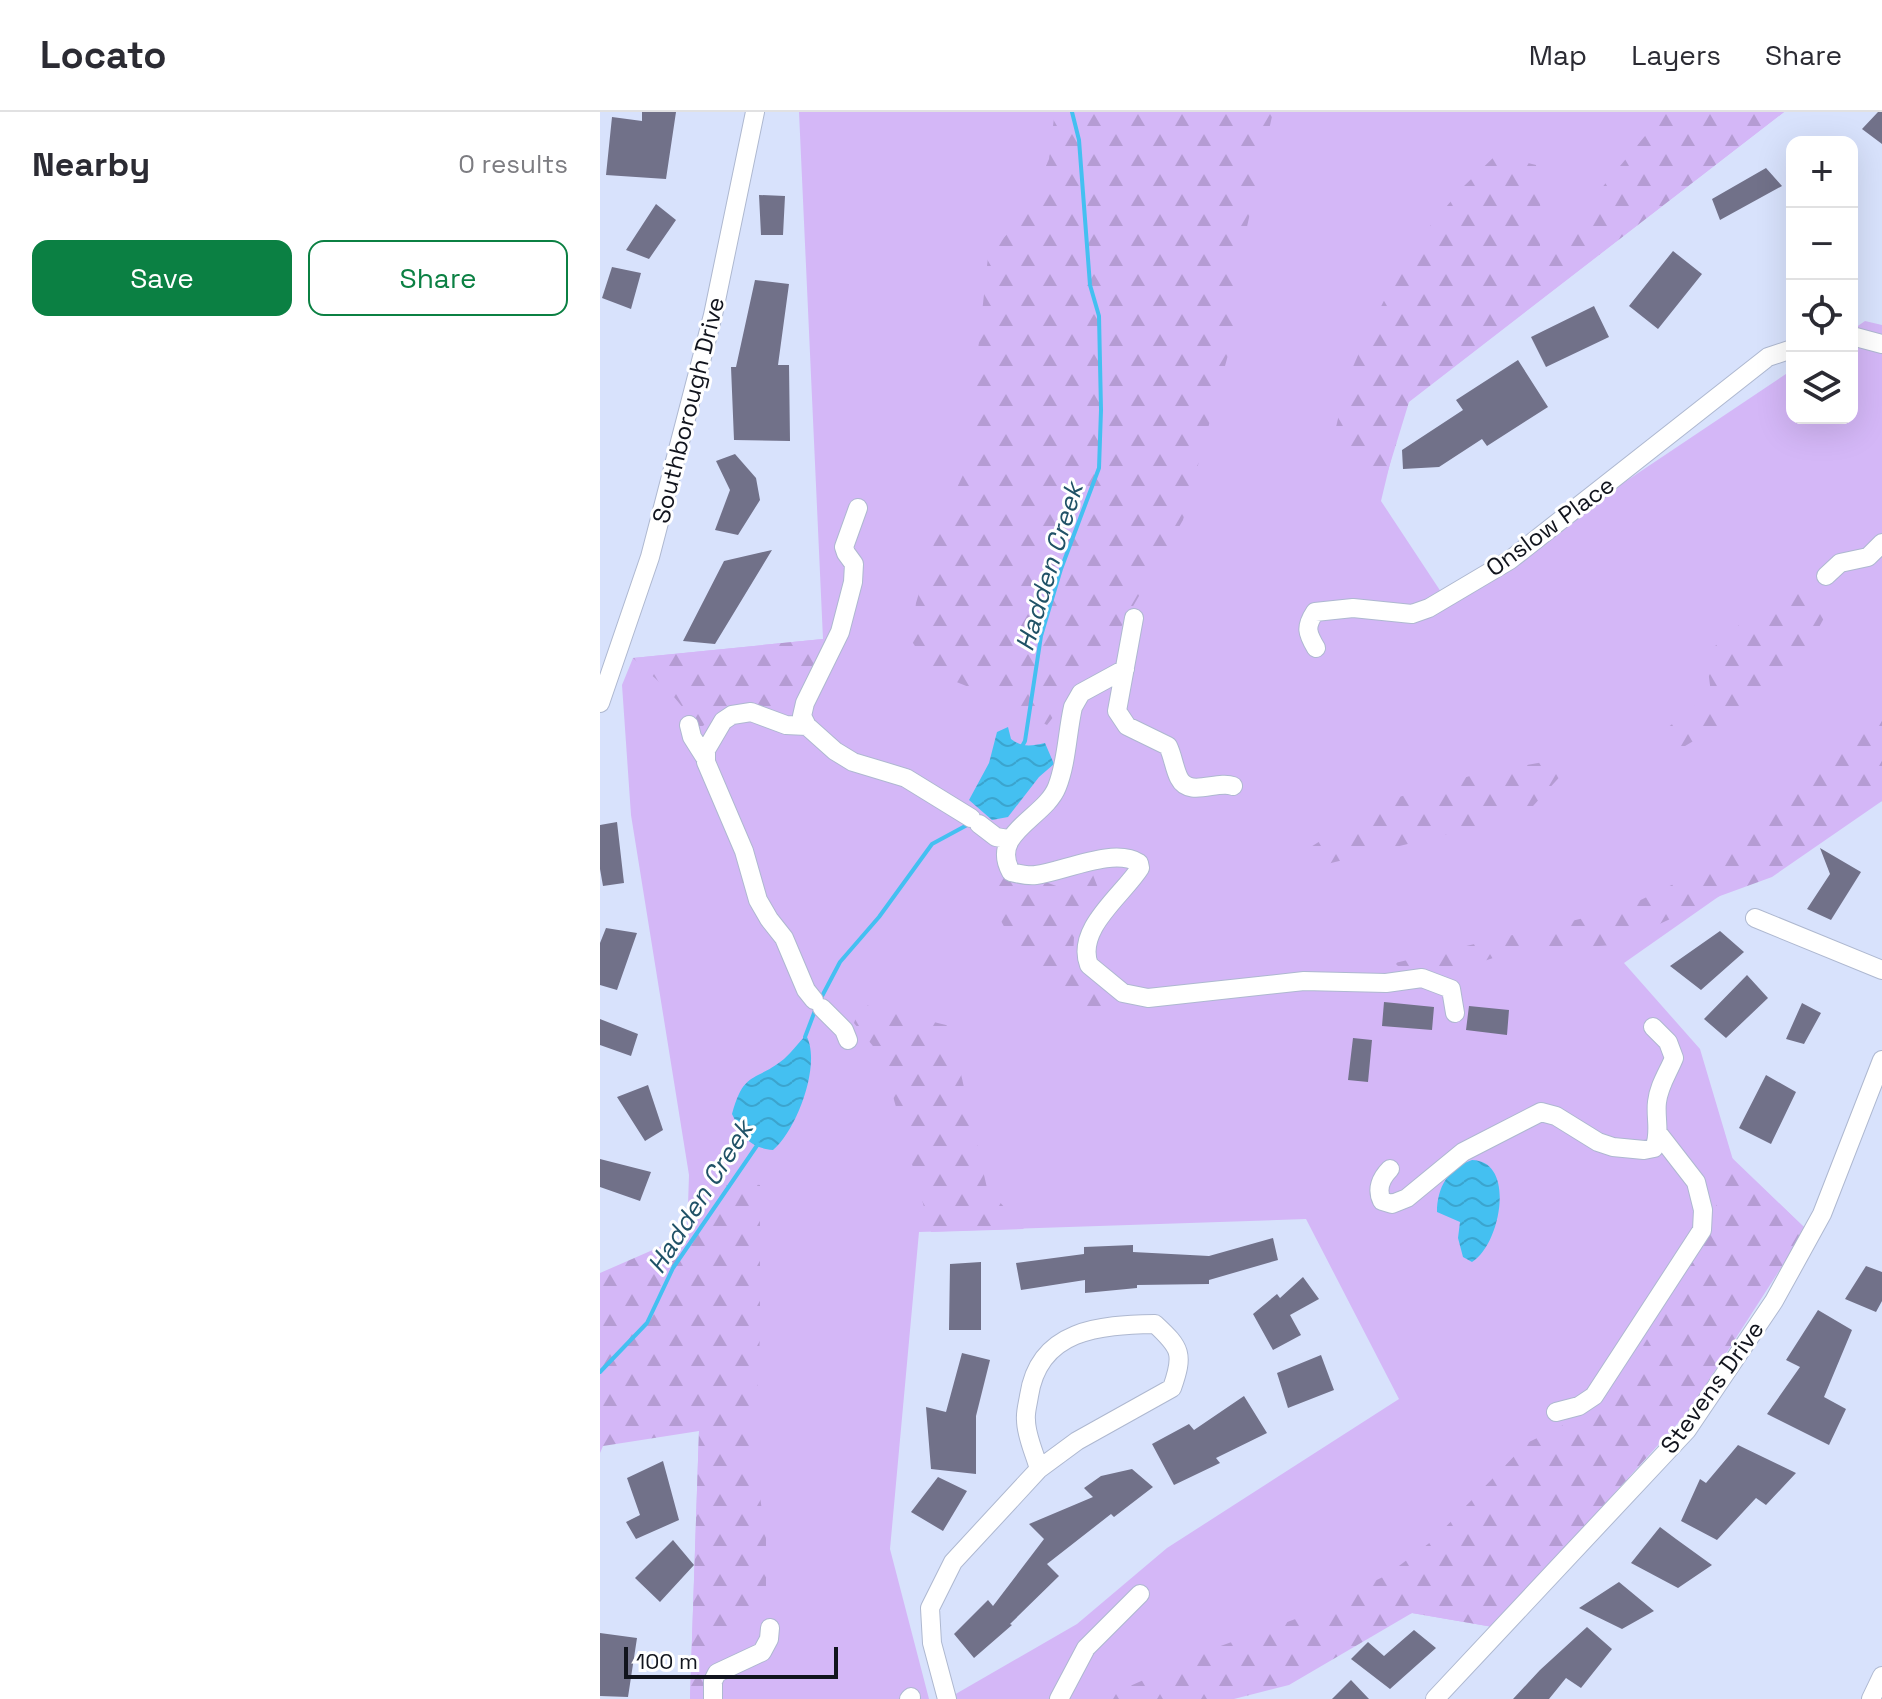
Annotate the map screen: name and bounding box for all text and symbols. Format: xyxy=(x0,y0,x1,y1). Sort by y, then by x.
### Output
text: Locato xyxy=(40,31,167,79)
text: Map xyxy=(1529,37,1587,73)
text: Layers xyxy=(1631,37,1721,73)
text: Share xyxy=(1765,37,1842,73)
map controls xyxy=(1786,136,1858,424)
button: + xyxy=(1786,136,1858,208)
text: Nearby xyxy=(32,143,150,186)
text: 0 results xyxy=(458,147,568,181)
button: − xyxy=(1786,208,1858,280)
button: Save xyxy=(32,240,292,316)
button: Share xyxy=(308,240,568,316)
button: locate xyxy=(1786,280,1858,352)
street label: Southborough Drive xyxy=(645,294,731,526)
button: layers xyxy=(1786,352,1858,424)
street label: Onslow Place xyxy=(1480,469,1620,583)
water label: Hadden Creek xyxy=(1007,476,1092,655)
water label: Hadden Creek xyxy=(639,1112,762,1280)
street label: Stevens Drive xyxy=(1653,1314,1771,1460)
scale bar xyxy=(624,1643,838,1679)
text: 100 m xyxy=(636,1647,698,1675)

